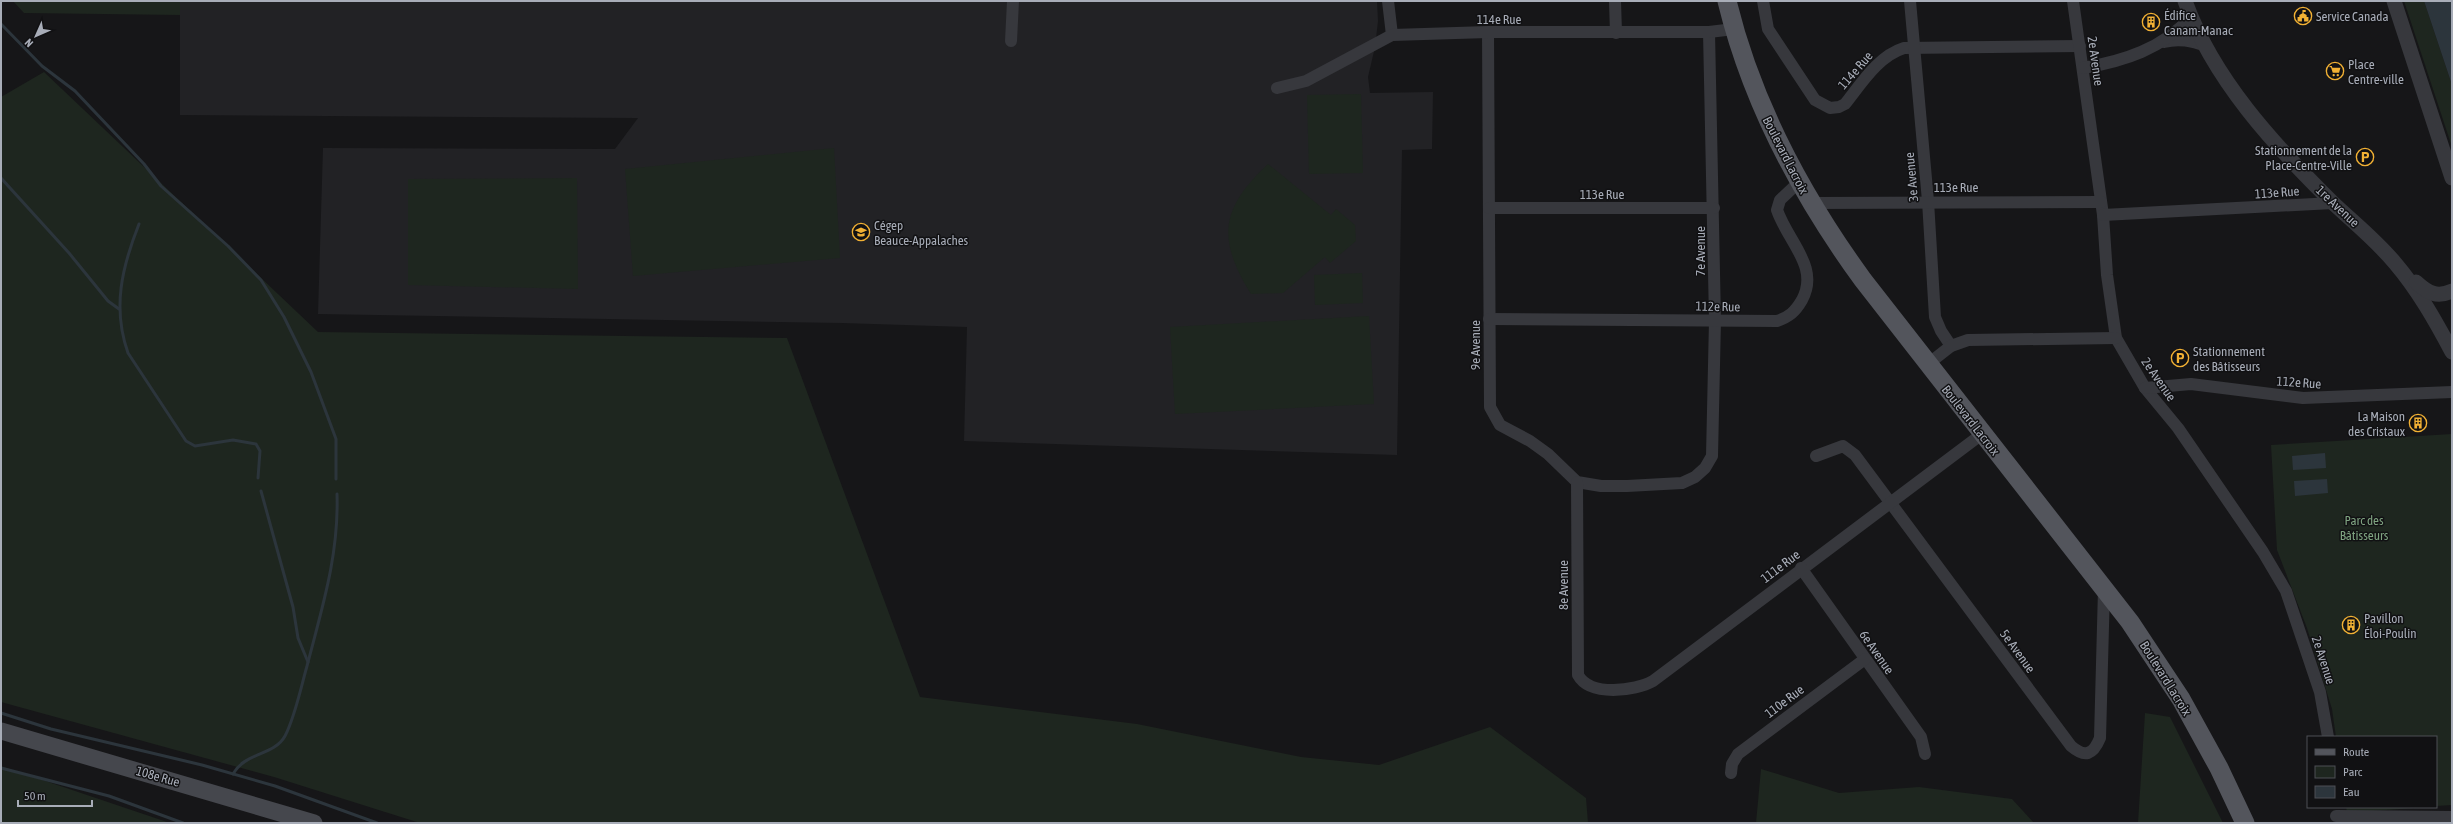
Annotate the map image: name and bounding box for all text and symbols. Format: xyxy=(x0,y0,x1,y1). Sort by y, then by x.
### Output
public building icon: Service Canada xyxy=(2293,6,2313,26)
place label: Édifice Canam-Manac xyxy=(2164,8,2233,38)
place label: Service Canada xyxy=(2316,9,2389,24)
street label: 114e Rue xyxy=(1477,12,1521,27)
building icon: Édifice Canam-Manac xyxy=(2141,12,2161,32)
north arrow xyxy=(16,16,56,56)
street label: 2e Avenue xyxy=(2085,35,2106,87)
text: N xyxy=(22,37,35,50)
street label: 114e Rue xyxy=(1835,48,1876,92)
place label: Place Centre-ville xyxy=(2348,57,2404,87)
supermarket icon: Place Centre-ville xyxy=(2325,61,2345,81)
street label: Boulevard Lacroix xyxy=(1760,114,1812,197)
place label: Stationnement de la Place-Centre-Ville xyxy=(2255,143,2352,173)
parking icon: Stationnement de la Place-Centre-Ville xyxy=(2355,147,2375,167)
street label: 3e Avenue xyxy=(1902,151,1921,202)
street label: 113e Rue xyxy=(1934,180,1978,195)
street label: 113e Rue xyxy=(2254,183,2300,202)
street label: 1re Avenue xyxy=(2313,183,2362,230)
street label: 113e Rue xyxy=(1580,187,1624,202)
place label: Cégep Beauce-Appalaches xyxy=(874,218,969,248)
school or university icon: Cégep Beauce-Appalaches xyxy=(851,222,871,242)
street label: 7e Avenue xyxy=(1693,226,1708,276)
street label: 112e Rue xyxy=(1696,299,1741,314)
street label: 9e Avenue xyxy=(1468,320,1483,370)
place label: Stationnement des Bâtisseurs xyxy=(2193,344,2265,374)
parking icon: Stationnement des Bâtisseurs xyxy=(2170,348,2190,368)
street label: 2e Avenue xyxy=(2138,355,2179,404)
street label: 112e Rue xyxy=(2276,373,2322,392)
street label: Boulevard Lacroix xyxy=(1939,382,2003,459)
place label: La Maison des Cristaux xyxy=(2348,409,2406,439)
building icon: La Maison des Cristaux xyxy=(2408,413,2428,433)
park label: Parc des Bâtisseurs xyxy=(2340,513,2389,543)
street label: 111e Rue xyxy=(1758,547,1803,586)
street label: 8e Avenue xyxy=(1556,560,1571,610)
place label: Pavillon Éloi-Poulin xyxy=(2364,611,2417,641)
building icon: Pavillon Éloi-Poulin xyxy=(2341,615,2361,635)
street label: 5e Avenue xyxy=(1997,627,2038,676)
street label: 6e Avenue xyxy=(1856,628,1897,677)
street label: 2e Avenue xyxy=(2309,634,2338,686)
street label: Boulevard Lacroix xyxy=(2137,638,2195,719)
street label: 110e Rue xyxy=(1762,682,1807,721)
legend xyxy=(2307,736,2437,808)
text: Route xyxy=(2343,745,2369,759)
street label: 108e Rue xyxy=(134,763,182,790)
text: Parc xyxy=(2343,765,2363,779)
scale bar xyxy=(18,782,92,808)
text: Eau xyxy=(2343,785,2360,799)
text: 50 m xyxy=(24,789,46,803)

